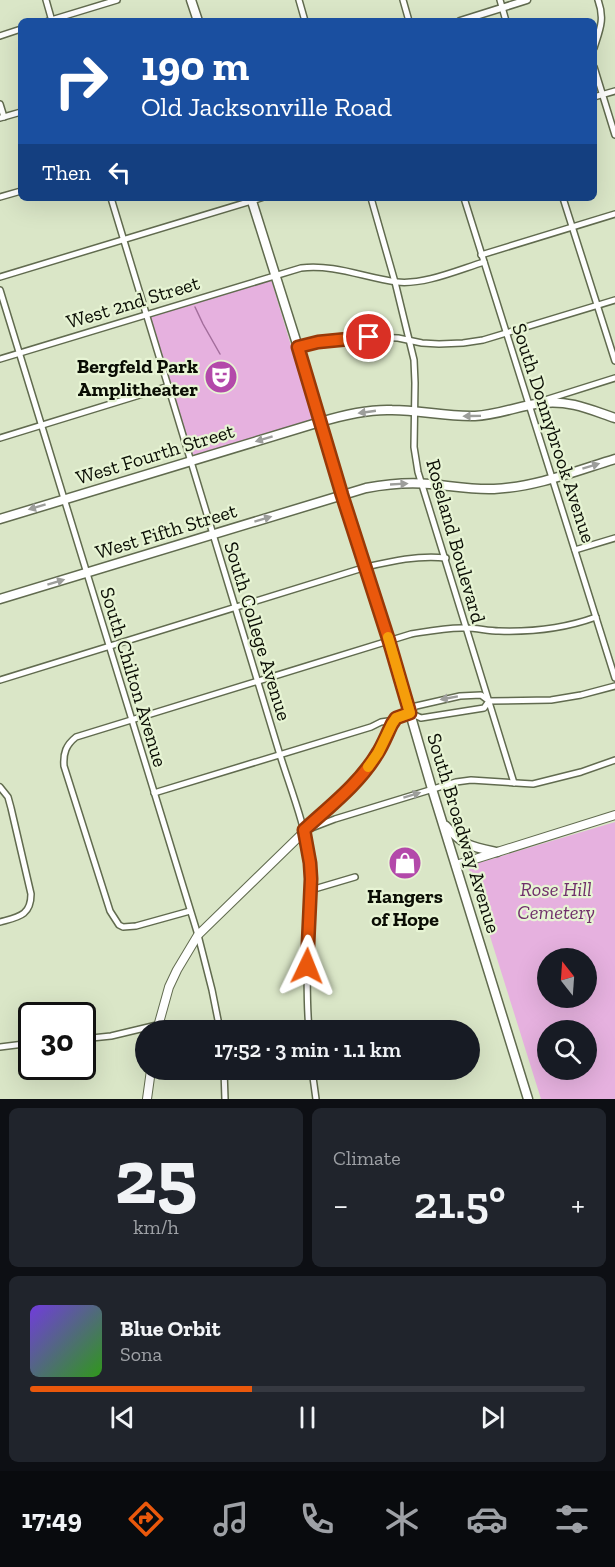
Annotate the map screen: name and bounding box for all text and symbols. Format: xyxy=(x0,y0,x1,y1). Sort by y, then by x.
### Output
text: 190 m xyxy=(141,40,249,91)
icon: right xyxy=(42,42,120,120)
text: Old Jacksonville Road xyxy=(141,91,392,123)
icon: left xyxy=(103,156,136,189)
text: Then xyxy=(42,159,91,186)
street label: West 2nd Street xyxy=(64,270,203,334)
pin xyxy=(343,311,394,362)
icon: arrive xyxy=(352,320,385,353)
street label: South Donnybrook Avenue xyxy=(507,320,601,546)
place label: Bergfeld Park Amplitheater xyxy=(77,354,198,401)
theatre icon: Bergfeld Park Amplitheater xyxy=(203,359,239,395)
one-way arrow xyxy=(357,407,376,416)
one-way arrow xyxy=(462,411,481,421)
street label: West Fourth Street xyxy=(73,418,238,489)
one-way arrow xyxy=(255,435,273,444)
street label: Roseland Boulevard xyxy=(421,456,491,626)
one-way arrow xyxy=(582,461,600,471)
one-way arrow xyxy=(389,479,408,488)
street label: West Fifth Street xyxy=(92,498,240,564)
one-way arrow xyxy=(28,503,46,513)
one-way arrow xyxy=(254,514,272,523)
street label: South College Avenue xyxy=(219,539,297,723)
one-way arrow xyxy=(47,577,65,586)
street label: South Chilton Avenue xyxy=(95,584,173,770)
one-way arrow xyxy=(439,694,458,703)
street label: South Broadway Avenue xyxy=(422,730,506,936)
one-way arrow xyxy=(403,790,421,799)
shop icon: Hangers of Hope xyxy=(387,845,423,881)
park label: Rose Hill Cemetery xyxy=(517,877,595,924)
place label: Hangers of Hope xyxy=(367,884,443,931)
position arrow xyxy=(275,934,339,998)
north arrow xyxy=(537,948,597,1008)
map controls xyxy=(537,948,597,1080)
speed limit sign: 30 xyxy=(18,1002,96,1080)
button: search xyxy=(537,1020,597,1080)
text: 17:52 · 3 min · 1.1 km xyxy=(214,1036,401,1063)
text: 25 xyxy=(115,1129,197,1223)
text: Climate xyxy=(333,1146,401,1170)
text: 21.5° xyxy=(414,1176,506,1230)
text: − xyxy=(333,1185,348,1224)
text: + xyxy=(571,1185,585,1224)
text: km/h xyxy=(133,1215,179,1239)
text: Blue Orbit xyxy=(120,1315,220,1342)
text: Sona xyxy=(120,1342,162,1366)
icon: previous xyxy=(106,1401,139,1434)
icon: pause xyxy=(291,1401,324,1434)
icon: next xyxy=(476,1401,509,1434)
icon: directions xyxy=(125,1498,167,1540)
icon: music xyxy=(210,1498,252,1540)
icon: phone xyxy=(296,1498,338,1540)
icon: climate xyxy=(381,1498,423,1540)
icon: car xyxy=(466,1498,508,1540)
icon: filters xyxy=(551,1498,593,1540)
text: 17:49 xyxy=(22,1503,82,1535)

